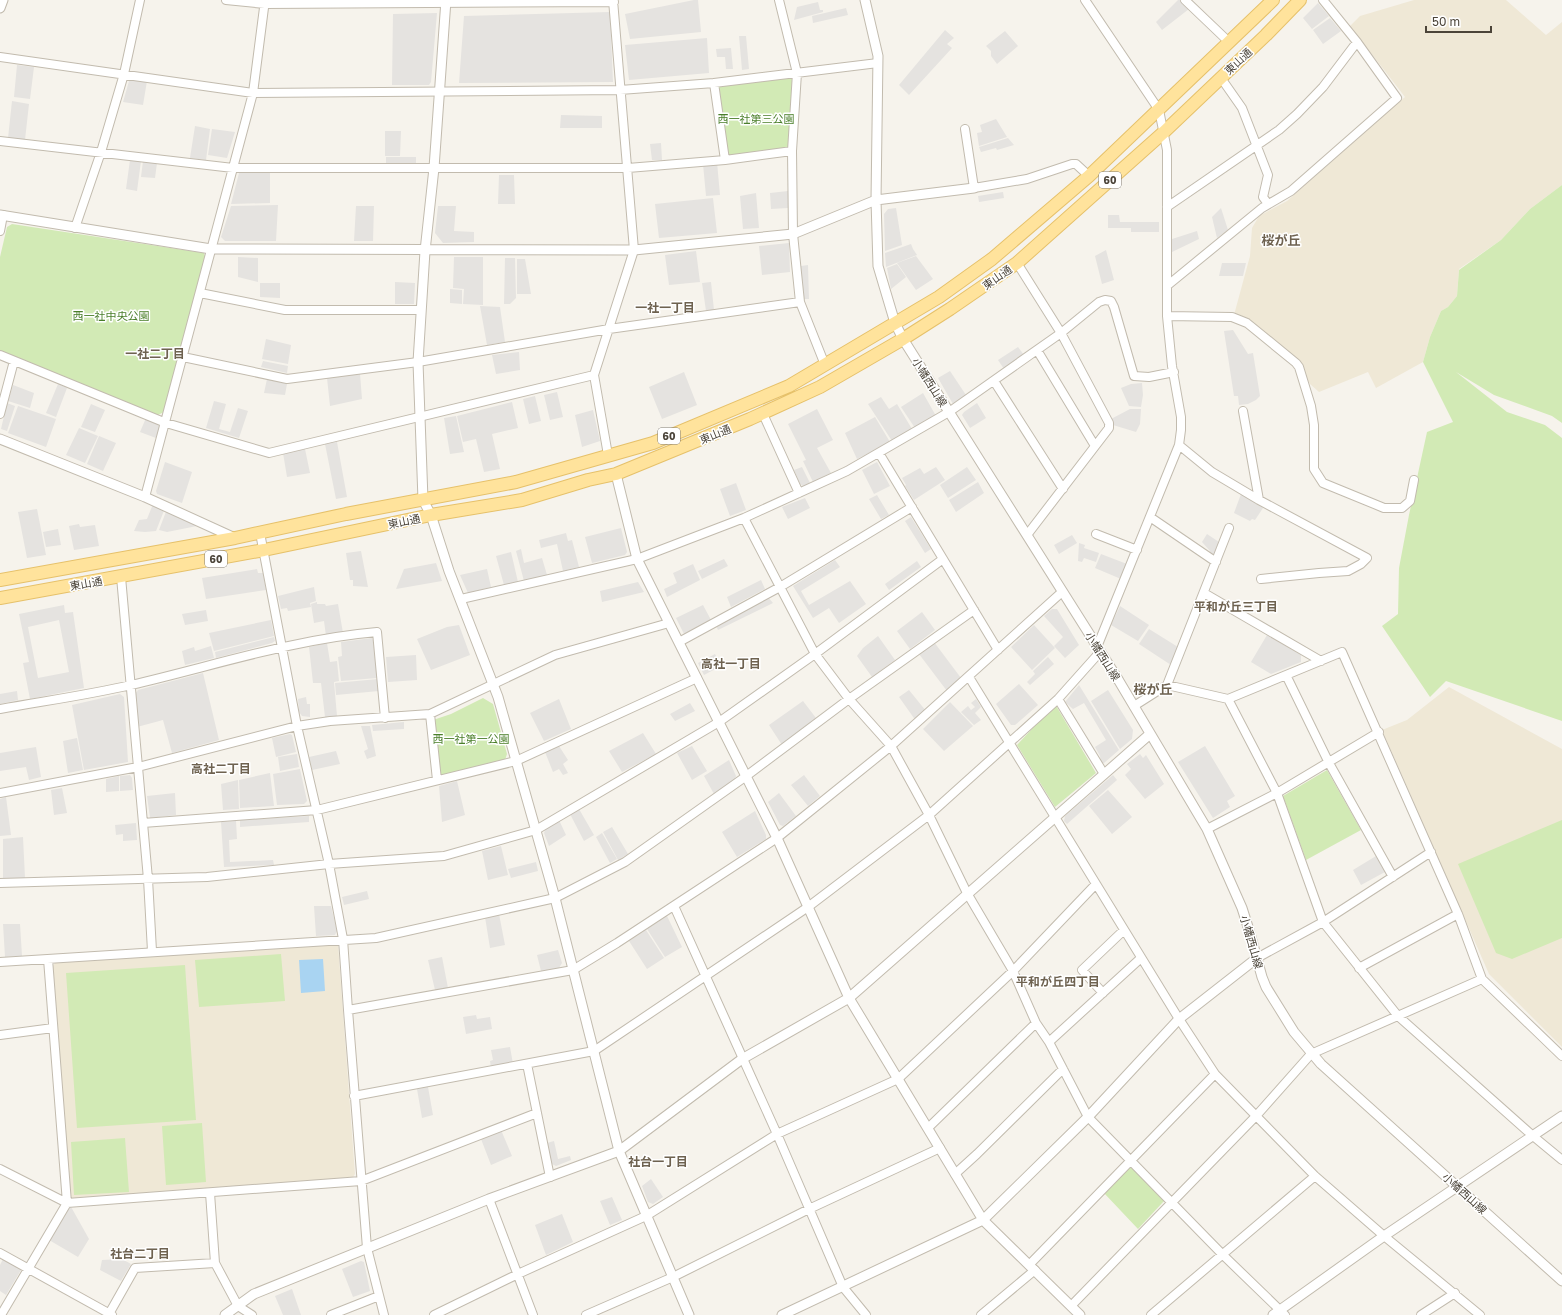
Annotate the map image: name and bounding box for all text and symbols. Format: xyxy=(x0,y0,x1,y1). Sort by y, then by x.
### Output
scale bar xyxy=(1426,8,1491,34)
text: 50 m xyxy=(1432,14,1460,29)
street label: 東山通 xyxy=(1221,45,1255,77)
park label: 西一社第三公園 xyxy=(718,112,795,125)
road number: 60 xyxy=(1099,172,1121,188)
district label: 桜が丘 xyxy=(1261,232,1301,248)
street label: 東山通 xyxy=(980,262,1014,292)
district label: 一社一丁目 xyxy=(635,300,695,315)
park label: 西一社中央公園 xyxy=(73,309,150,322)
district label: 一社二丁目 xyxy=(125,346,185,361)
street label: 小幡西山線 xyxy=(910,355,950,409)
street label: 東山通 xyxy=(697,422,733,446)
road number: 60 xyxy=(658,428,680,444)
street label: 東山通 xyxy=(387,511,421,531)
road number: 60 xyxy=(205,551,227,567)
street label: 東山通 xyxy=(69,574,103,592)
district label: 平和が丘三丁目 xyxy=(1194,599,1278,614)
street label: 小幡西山線 xyxy=(1083,629,1123,683)
district label: 高社一丁目 xyxy=(701,656,761,671)
district label: 桜が丘 xyxy=(1133,681,1173,697)
park label: 西一社第一公園 xyxy=(433,732,510,745)
district label: 高社二丁目 xyxy=(191,761,251,776)
street label: 小幡西山線 xyxy=(1238,914,1266,970)
district label: 平和が丘四丁目 xyxy=(1016,974,1100,989)
district label: 社台一丁目 xyxy=(628,1154,688,1169)
street label: 小幡西山線 xyxy=(1440,1170,1490,1216)
district label: 社台二丁目 xyxy=(110,1246,170,1261)

